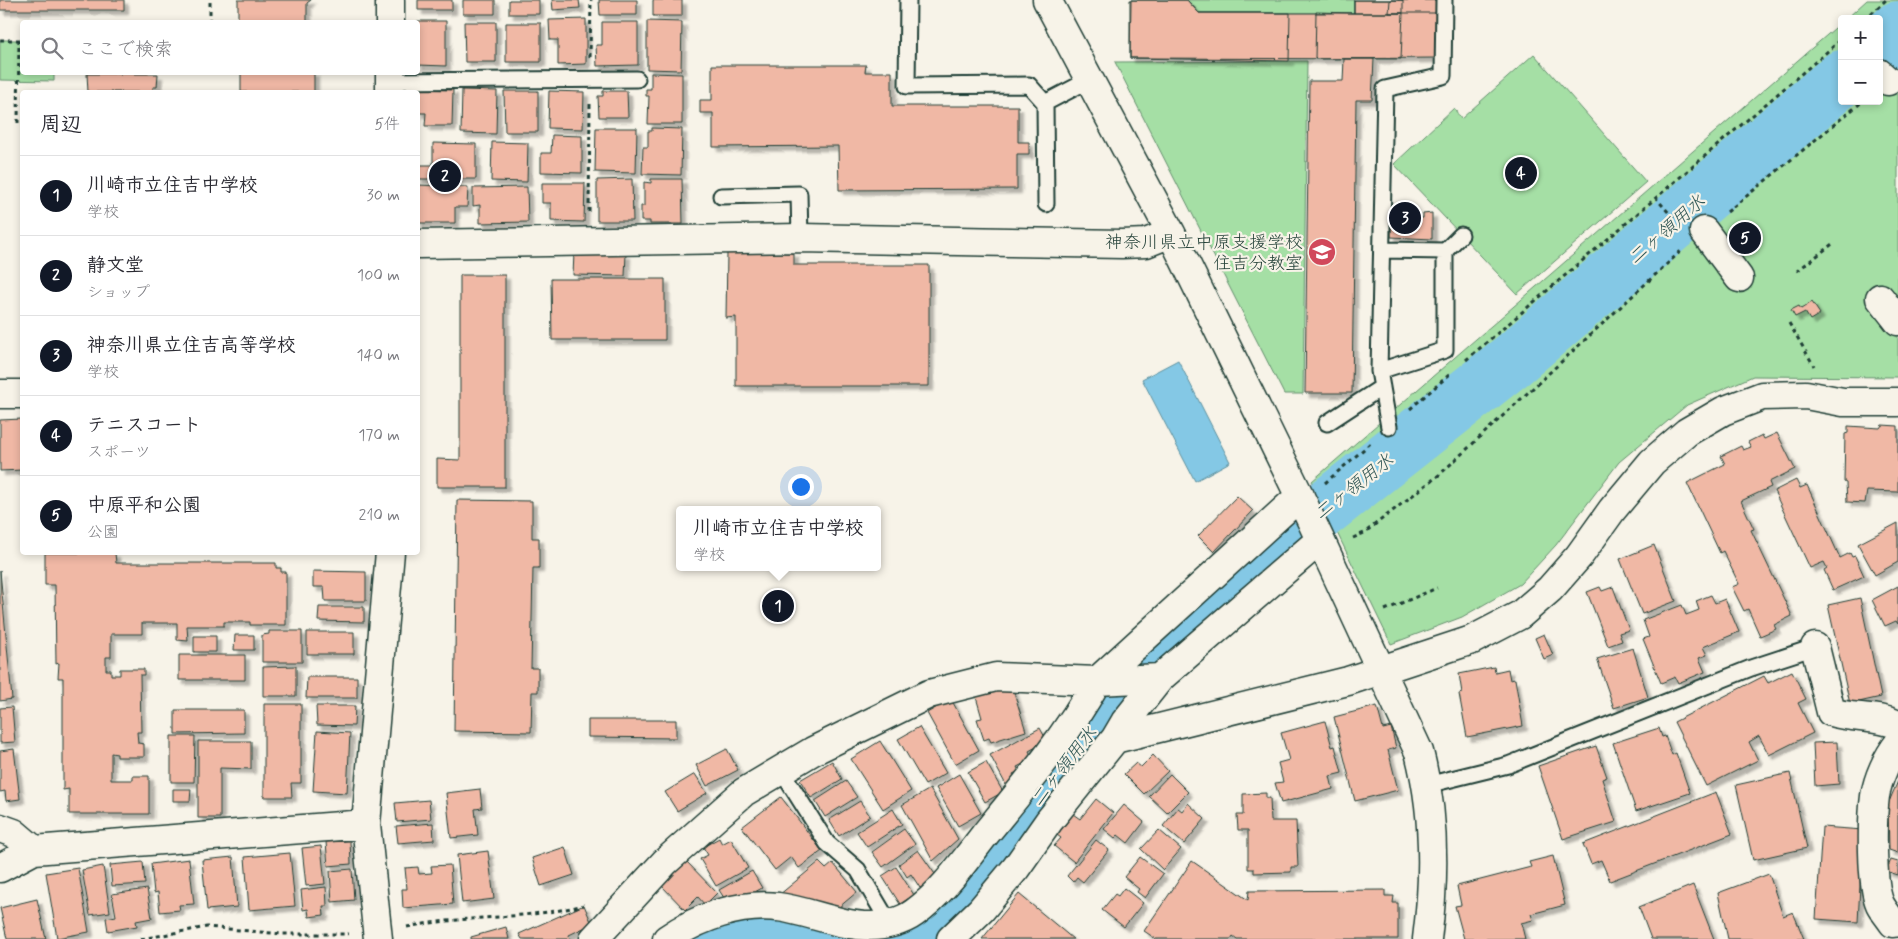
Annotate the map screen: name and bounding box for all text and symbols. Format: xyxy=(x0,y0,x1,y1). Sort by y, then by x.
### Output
map controls xyxy=(1838,15,1883,105)
button: + xyxy=(1838,15,1883,60)
search box xyxy=(20,20,420,75)
icon: search xyxy=(38,34,66,62)
text: ここで検索 xyxy=(78,37,173,62)
button: − xyxy=(1838,60,1883,105)
text: 周辺 xyxy=(40,111,82,139)
text: 5件 xyxy=(374,114,400,135)
pin: 4 xyxy=(1505,154,1537,192)
pin: 2 xyxy=(429,157,461,195)
text: 川崎市立住吉中学校 xyxy=(87,173,258,198)
text: 1 xyxy=(52,185,60,206)
text: 30 m xyxy=(367,185,400,206)
water label: 二ヶ領用水 xyxy=(1623,190,1711,271)
pin: 3 xyxy=(1389,199,1421,237)
text: 学校 xyxy=(87,202,119,223)
pin: 5 xyxy=(1729,219,1761,257)
place label: 神奈川県立中原支援学校 住吉分教室 xyxy=(1105,231,1303,276)
school or university icon: 神奈川県立中原支援学校 住吉分教室 xyxy=(1307,237,1337,267)
text: 静文堂 xyxy=(87,253,144,278)
text: 2 xyxy=(52,265,60,286)
text: 100 m xyxy=(357,265,400,286)
text: ショップ xyxy=(87,282,150,303)
text: 神奈川県立住吉高等学校 xyxy=(87,333,296,358)
text: 3 xyxy=(52,345,60,366)
text: 140 m xyxy=(356,345,400,366)
text: 学校 xyxy=(87,362,119,383)
text: テニスコート xyxy=(87,413,201,438)
text: 4 xyxy=(51,425,61,446)
text: 170 m xyxy=(358,425,400,446)
text: スポーツ xyxy=(87,442,151,463)
water label: 二ヶ領用水 xyxy=(1309,448,1399,526)
your location xyxy=(788,474,814,500)
text: 中原平和公園 xyxy=(87,493,201,518)
text: 5 xyxy=(51,505,61,526)
text: 210 m xyxy=(359,505,400,526)
popup xyxy=(676,506,881,571)
text: 川崎市立住吉中学校 xyxy=(693,516,864,541)
text: 公園 xyxy=(87,522,119,543)
text: 学校 xyxy=(693,545,725,566)
pin: 1 xyxy=(762,587,794,625)
water label: 二ヶ領用水 xyxy=(1025,722,1103,812)

